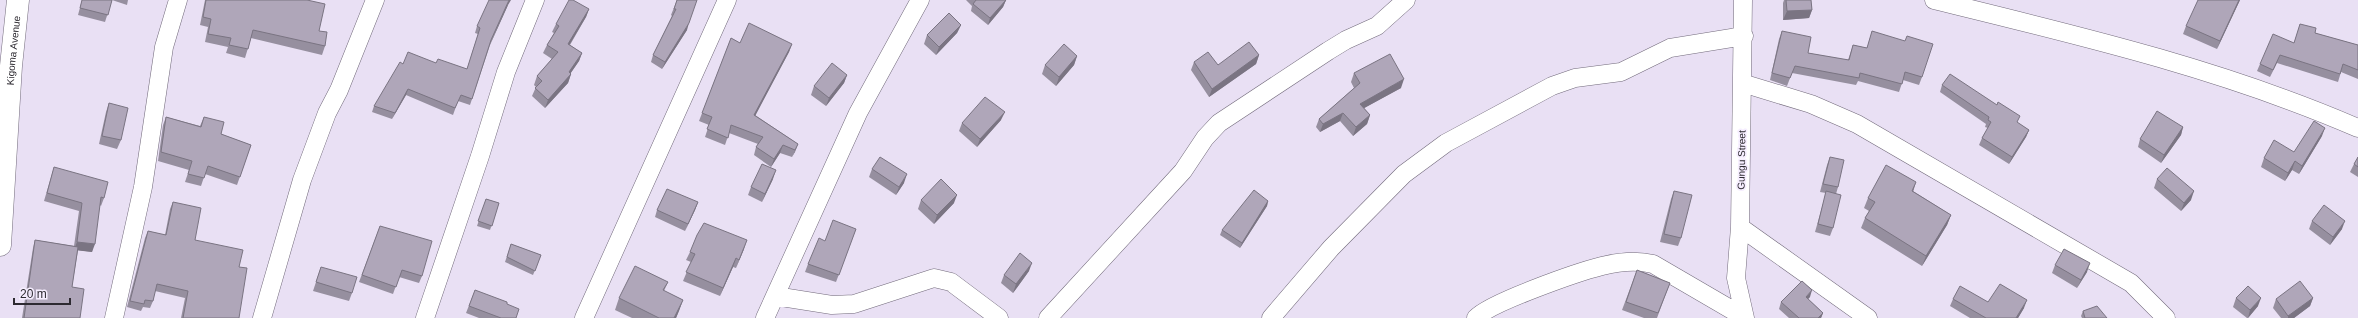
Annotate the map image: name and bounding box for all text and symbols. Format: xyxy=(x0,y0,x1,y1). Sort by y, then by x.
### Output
street label: Kigoma Avenue xyxy=(5,15,22,86)
street label: Gungu Street xyxy=(1735,130,1748,190)
scale bar xyxy=(14,280,70,306)
text: 20 m xyxy=(20,287,47,301)

